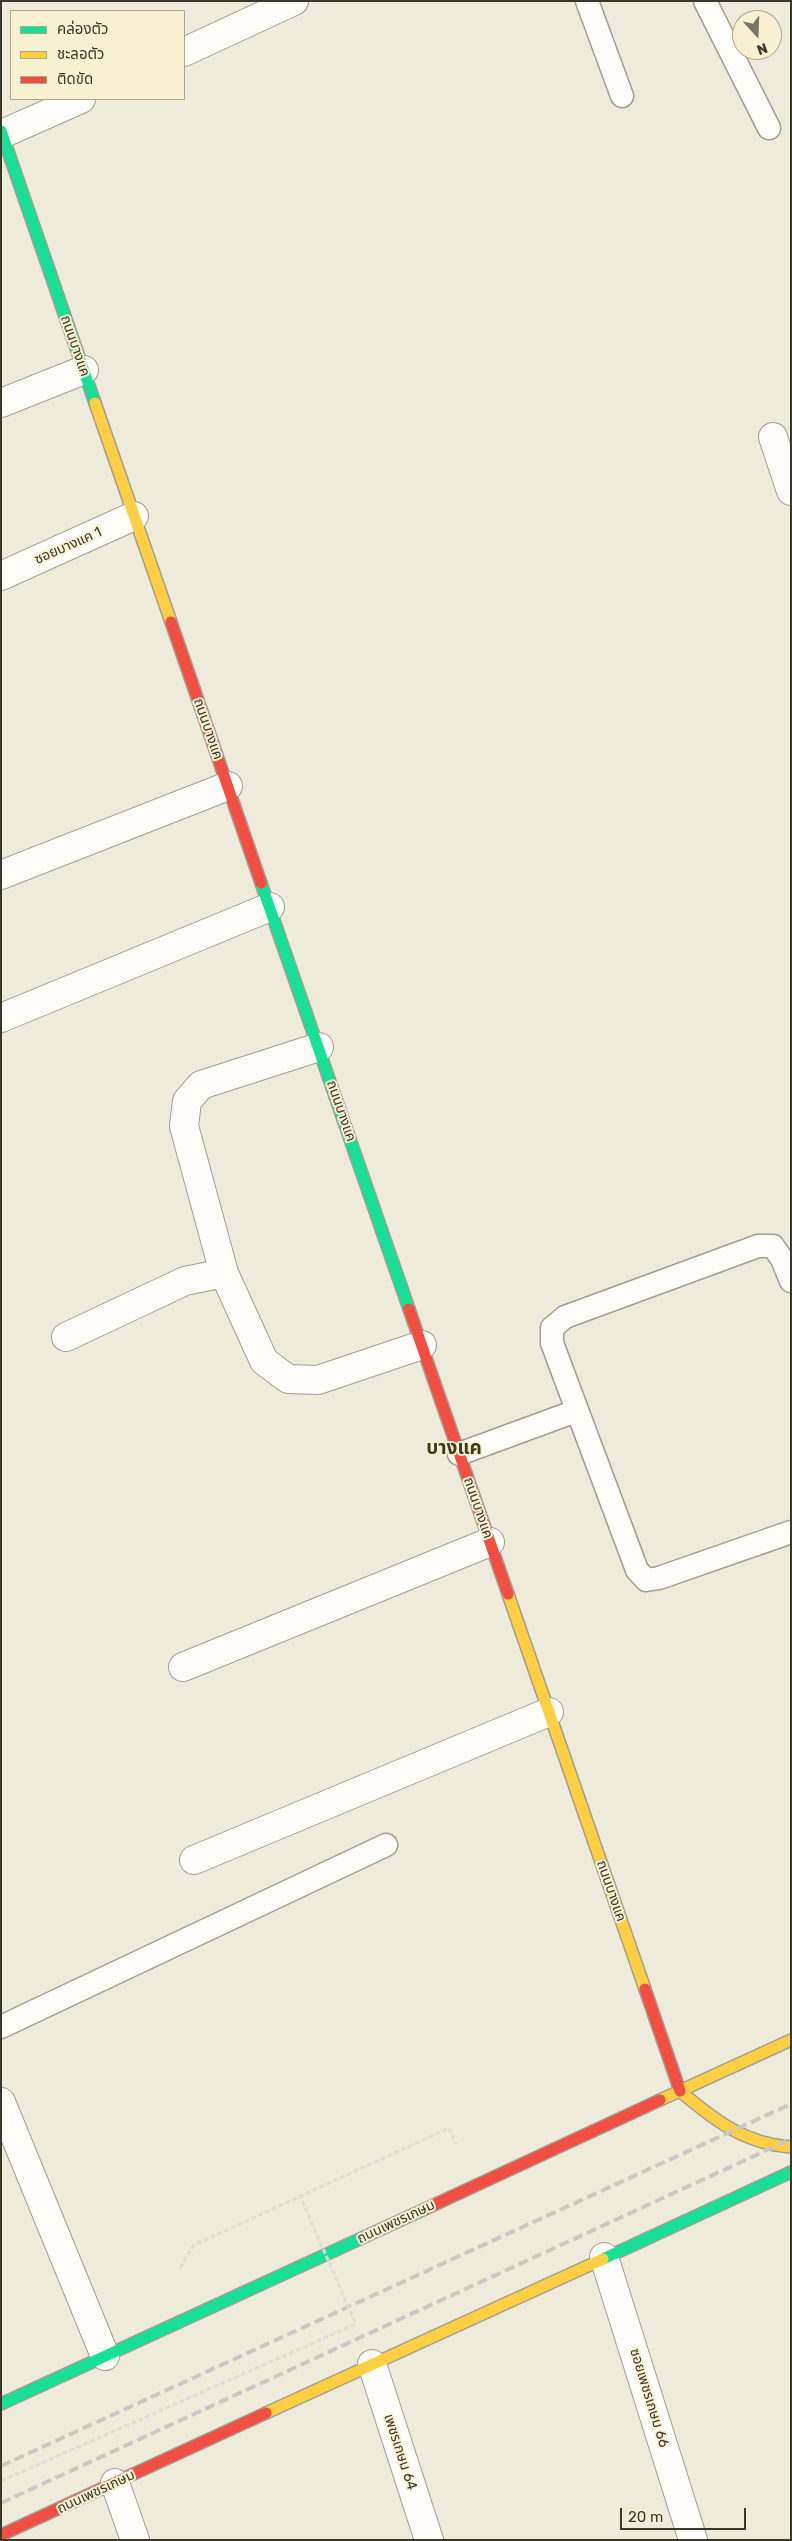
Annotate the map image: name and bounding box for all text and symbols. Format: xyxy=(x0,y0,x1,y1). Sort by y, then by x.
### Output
legend xyxy=(10,10,185,100)
north arrow xyxy=(732,10,782,60)
text: คล่องตัว xyxy=(57,20,108,38)
text: N xyxy=(754,39,770,58)
text: ชะลอตัว xyxy=(57,45,104,63)
text: ติดขัด xyxy=(57,70,93,88)
street label: ถนนบางแค xyxy=(57,313,93,379)
street label: ซอยบางแค 1 xyxy=(32,524,104,568)
street label: ถนนบางแค xyxy=(190,696,226,762)
street label: ถนนบางแค xyxy=(323,1078,359,1144)
district label: บางแค xyxy=(426,1438,482,1460)
street label: ถนนบางแค xyxy=(460,1475,496,1541)
street label: ถนนบางแค xyxy=(593,1858,629,1924)
street label: ถนนเพชรเกษม xyxy=(354,2197,438,2247)
street label: ซอยเพชรเกษม 66 xyxy=(626,2346,672,2450)
street label: เพชรเกษม 64 xyxy=(380,2412,420,2492)
street label: ถนนเพชรเกษม xyxy=(54,2467,138,2517)
scale bar xyxy=(622,2498,748,2530)
text: 20 m xyxy=(628,2508,663,2526)

